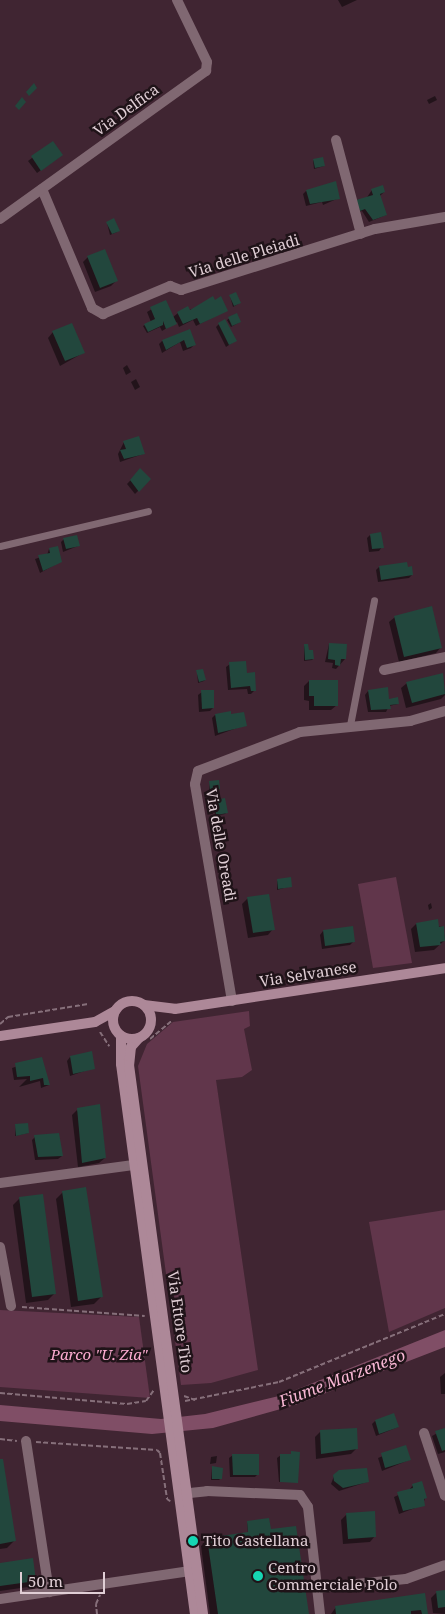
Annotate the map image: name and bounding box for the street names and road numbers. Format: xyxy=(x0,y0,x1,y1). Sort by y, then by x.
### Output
street label: Via Delfica xyxy=(90,80,162,140)
street label: Via delle Pleiadi xyxy=(187,231,301,281)
street label: Via delle Oreadi xyxy=(202,787,240,903)
street label: Via Selvanese xyxy=(258,957,358,991)
street label: Via Ettore Tito xyxy=(164,1270,196,1374)

